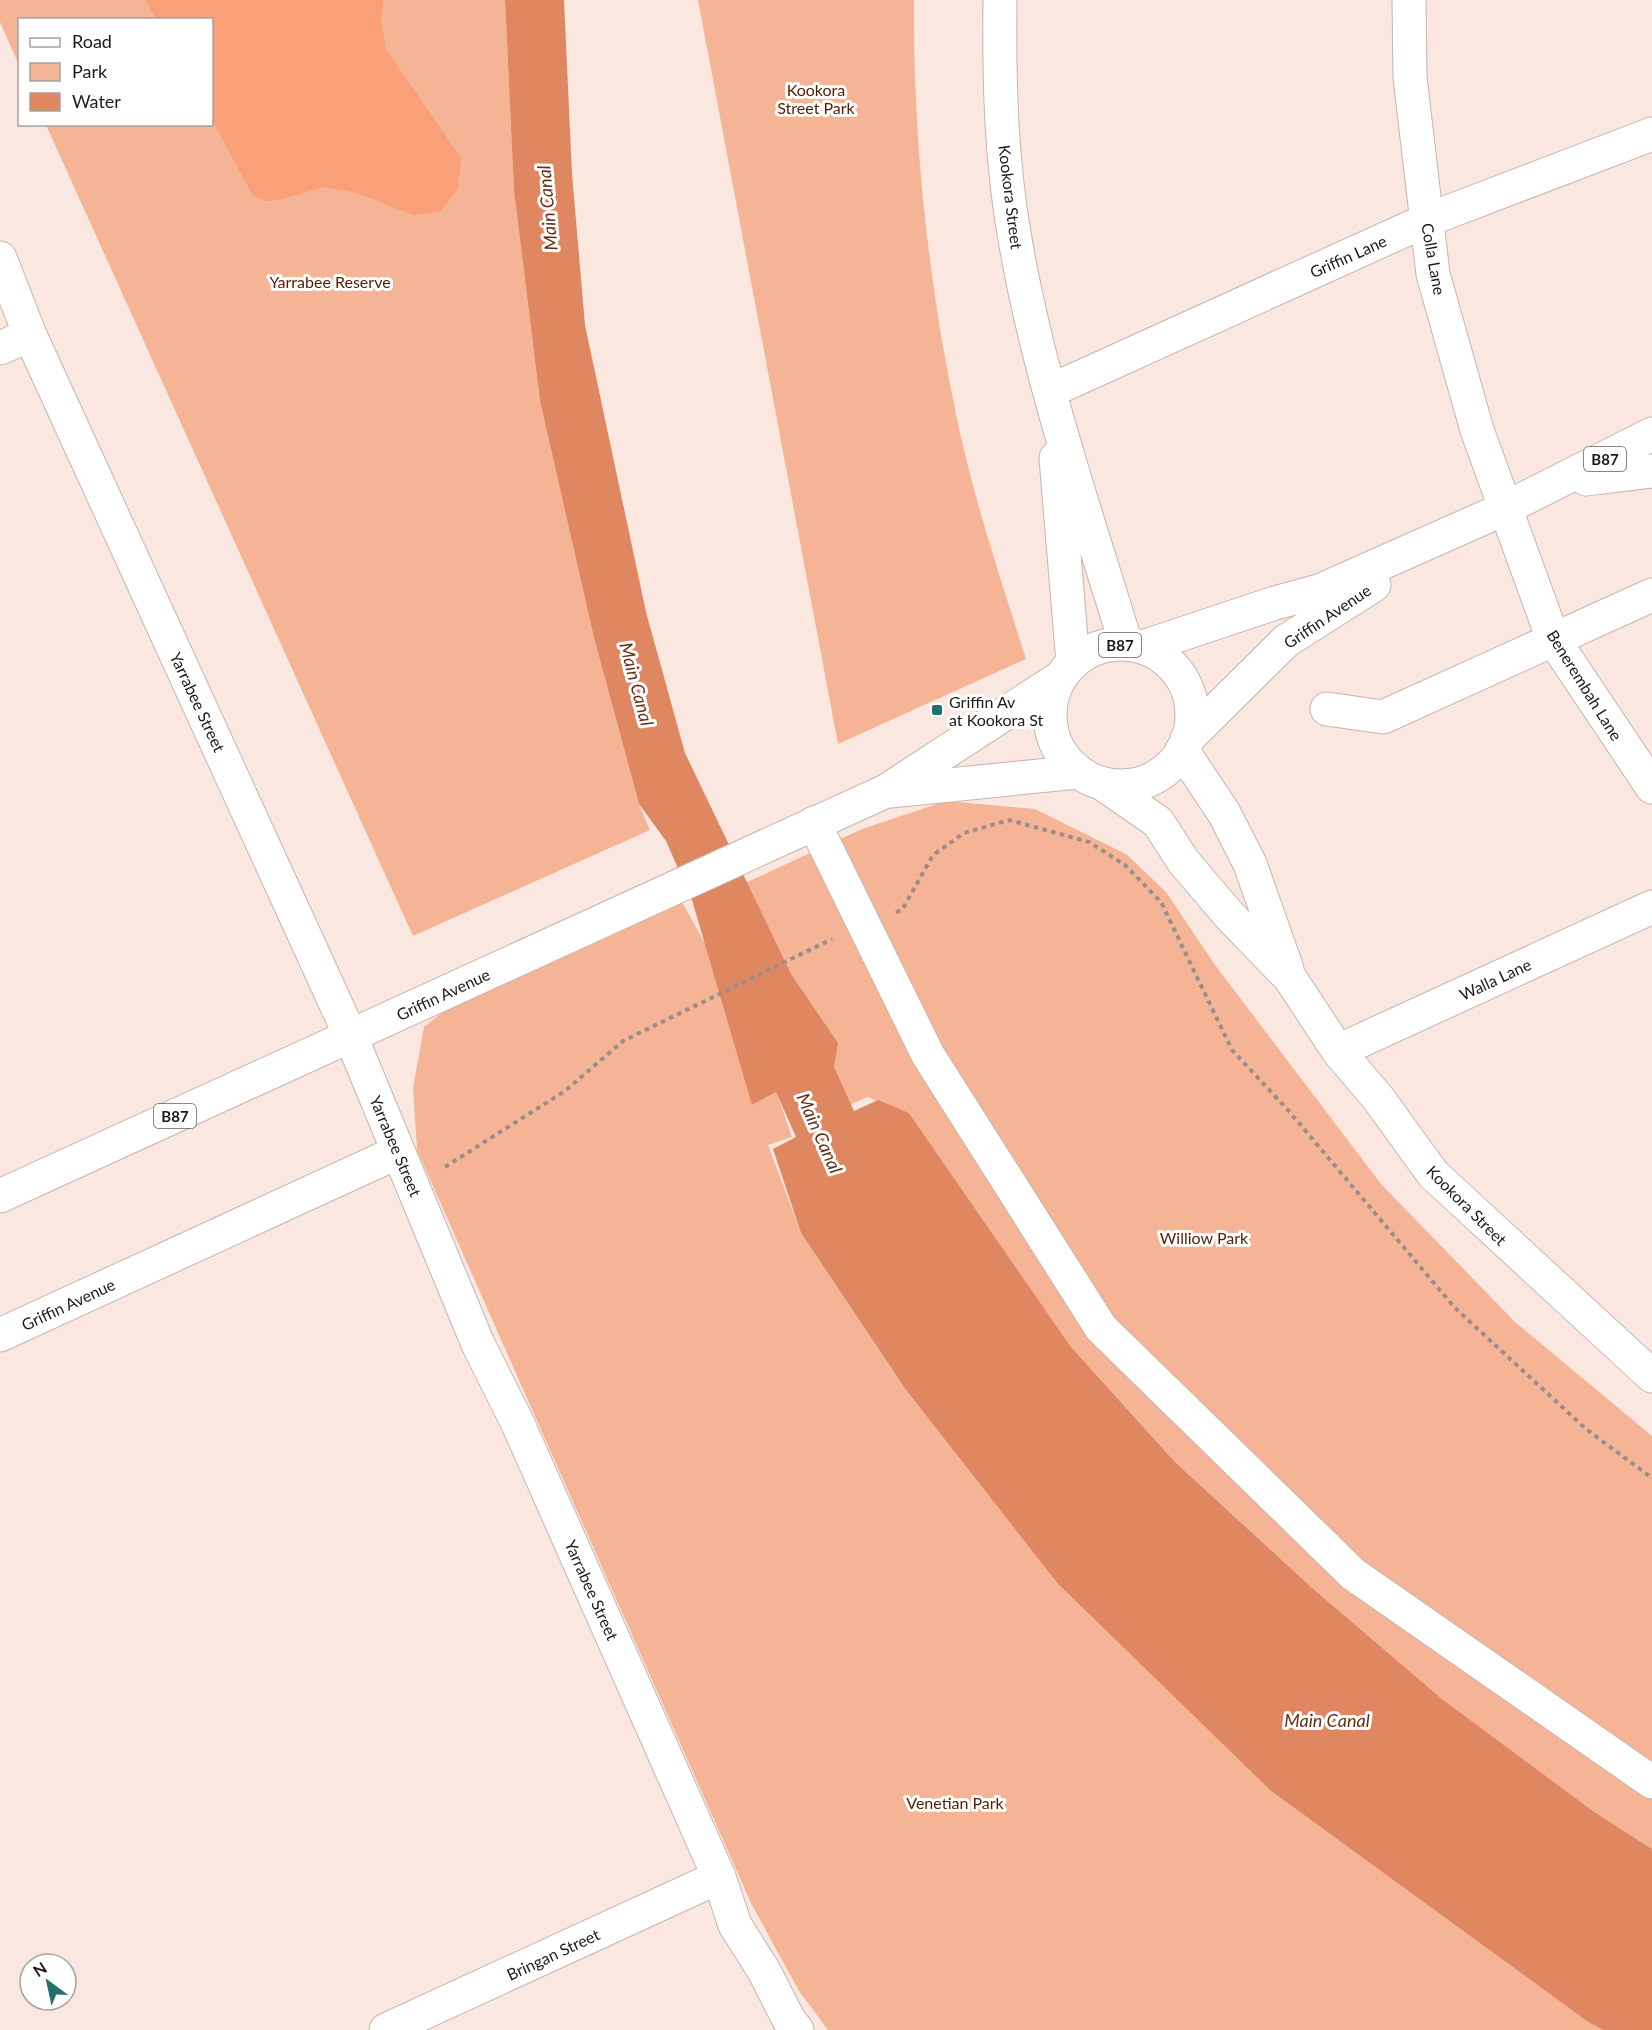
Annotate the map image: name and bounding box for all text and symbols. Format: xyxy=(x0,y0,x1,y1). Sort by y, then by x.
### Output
legend xyxy=(18,18,213,126)
text: Road xyxy=(72,30,112,52)
text: Park xyxy=(72,60,108,82)
park label: Kookora Street Park xyxy=(777,80,856,117)
text: Water xyxy=(72,90,121,112)
street label: Kookora Street xyxy=(995,144,1027,250)
water label: Main Canal xyxy=(532,164,562,252)
street label: Colla Lane xyxy=(1418,222,1450,296)
street label: Griffin Lane xyxy=(1307,231,1389,281)
park label: Yarrabee Reserve xyxy=(269,272,391,291)
road number: B87 xyxy=(1584,447,1626,471)
street label: Griffin Avenue xyxy=(1280,580,1374,652)
street label: Benerembah Lane xyxy=(1543,626,1627,744)
road number: B87 xyxy=(1099,633,1141,657)
water label: Main Canal xyxy=(615,640,659,728)
street label: Yarrabee Street xyxy=(167,649,229,755)
place label: Griffin Av at Kookora St xyxy=(949,692,1044,729)
marker: Griffin Av at Kookora St xyxy=(930,703,944,717)
street label: Walla Lane xyxy=(1456,954,1534,1004)
street label: Griffin Avenue xyxy=(393,964,493,1024)
water label: Main Canal xyxy=(793,1090,847,1176)
street label: Yarrabee Street xyxy=(366,1093,426,1200)
road number: B87 xyxy=(154,1104,196,1128)
street label: Kookora Street xyxy=(1423,1161,1511,1249)
park label: Williow Park xyxy=(1160,1228,1249,1247)
street label: Griffin Avenue xyxy=(18,1274,118,1334)
street label: Yarrabee Street xyxy=(561,1537,623,1643)
water label: Main Canal xyxy=(1284,1709,1370,1731)
park label: Venetian Park xyxy=(906,1793,1005,1812)
street label: Bringan Street xyxy=(504,1924,603,1984)
north arrow xyxy=(18,1952,78,2012)
text: N xyxy=(29,1958,50,1980)

